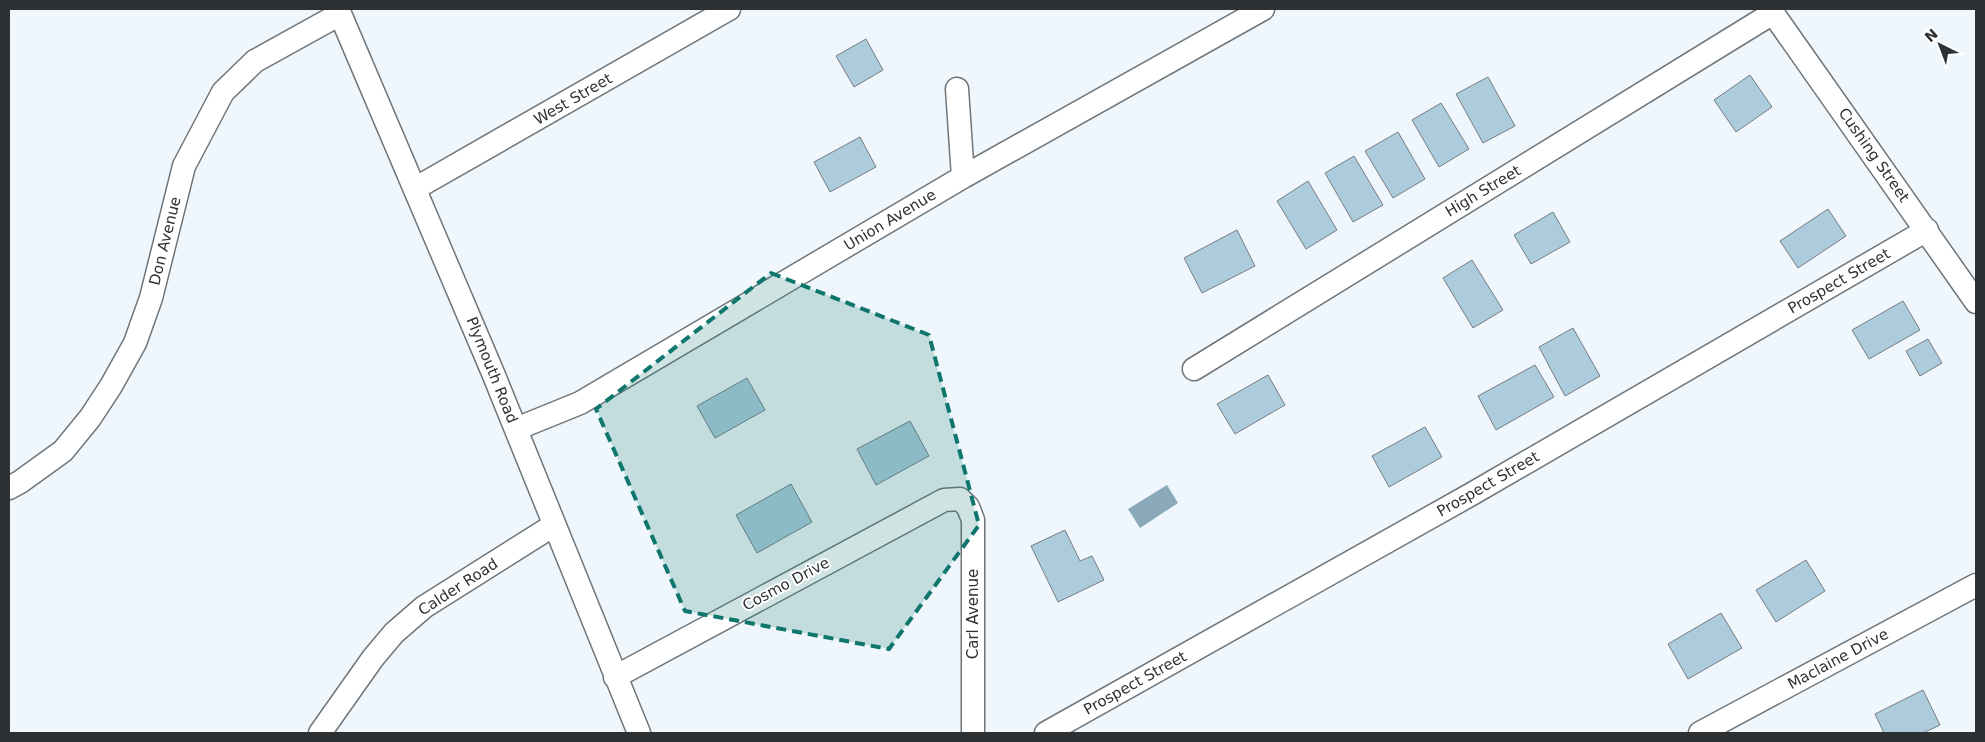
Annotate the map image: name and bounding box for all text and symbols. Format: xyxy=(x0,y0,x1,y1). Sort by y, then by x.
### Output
north arrow xyxy=(1915,20,1965,70)
text: N xyxy=(1922,25,1941,45)
street label: West Street xyxy=(531,69,615,129)
street label: Cushing Street xyxy=(1835,104,1913,206)
street label: High Street xyxy=(1442,161,1524,221)
street label: Union Avenue xyxy=(841,186,939,254)
street label: Don Avenue xyxy=(145,195,185,287)
street label: Prospect Street xyxy=(1785,244,1893,318)
street label: Plymouth Road xyxy=(462,314,522,426)
street label: Prospect Street xyxy=(1434,447,1542,521)
street label: Cosmo Drive xyxy=(739,554,833,614)
street label: Calder Road xyxy=(415,555,501,619)
street label: Carl Avenue xyxy=(964,569,982,659)
street label: Maclaine Drive xyxy=(1785,625,1891,693)
street label: Prospect Street xyxy=(1080,647,1190,719)

